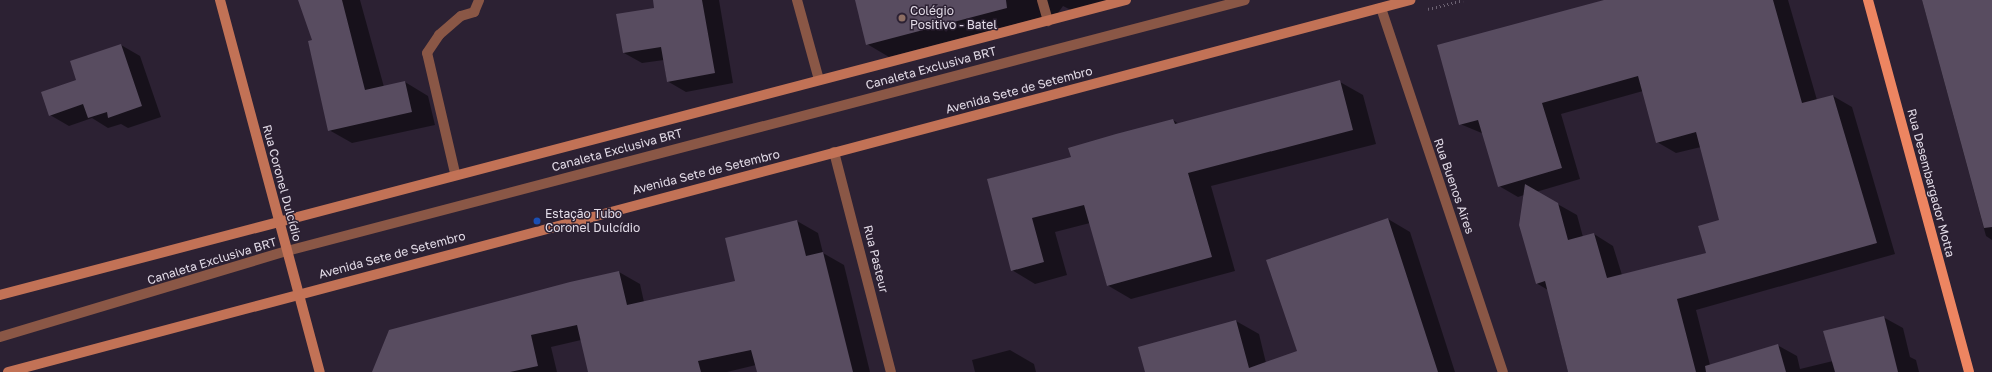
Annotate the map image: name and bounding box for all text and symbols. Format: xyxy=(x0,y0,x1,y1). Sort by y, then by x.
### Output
place label: Colégio Positivo - Batel xyxy=(910,4,997,32)
marker: Colégio Positivo - Batel xyxy=(897,13,907,23)
street label: Canaleta Exclusiva BRT xyxy=(864,44,998,92)
street label: Avenida Sete de Setembro xyxy=(944,63,1094,117)
street label: Rua Desembargador Motta xyxy=(1904,107,1958,259)
street label: Rua Coronel Dulcídio xyxy=(259,123,305,243)
street label: Canaleta Exclusiva BRT xyxy=(550,126,684,174)
street label: Rua Buenos Aires xyxy=(1431,136,1477,236)
street label: Avenida Sete de Setembro xyxy=(631,147,781,197)
place label: Estação Tubo Coronel Dulcídio xyxy=(545,207,640,235)
marker: Estação Tubo Coronel Dulcídio xyxy=(532,216,542,226)
street label: Rua Pasteur xyxy=(861,224,891,294)
street label: Avenida Sete de Setembro xyxy=(317,228,467,282)
street label: Canaleta Exclusiva BRT xyxy=(145,234,279,288)

